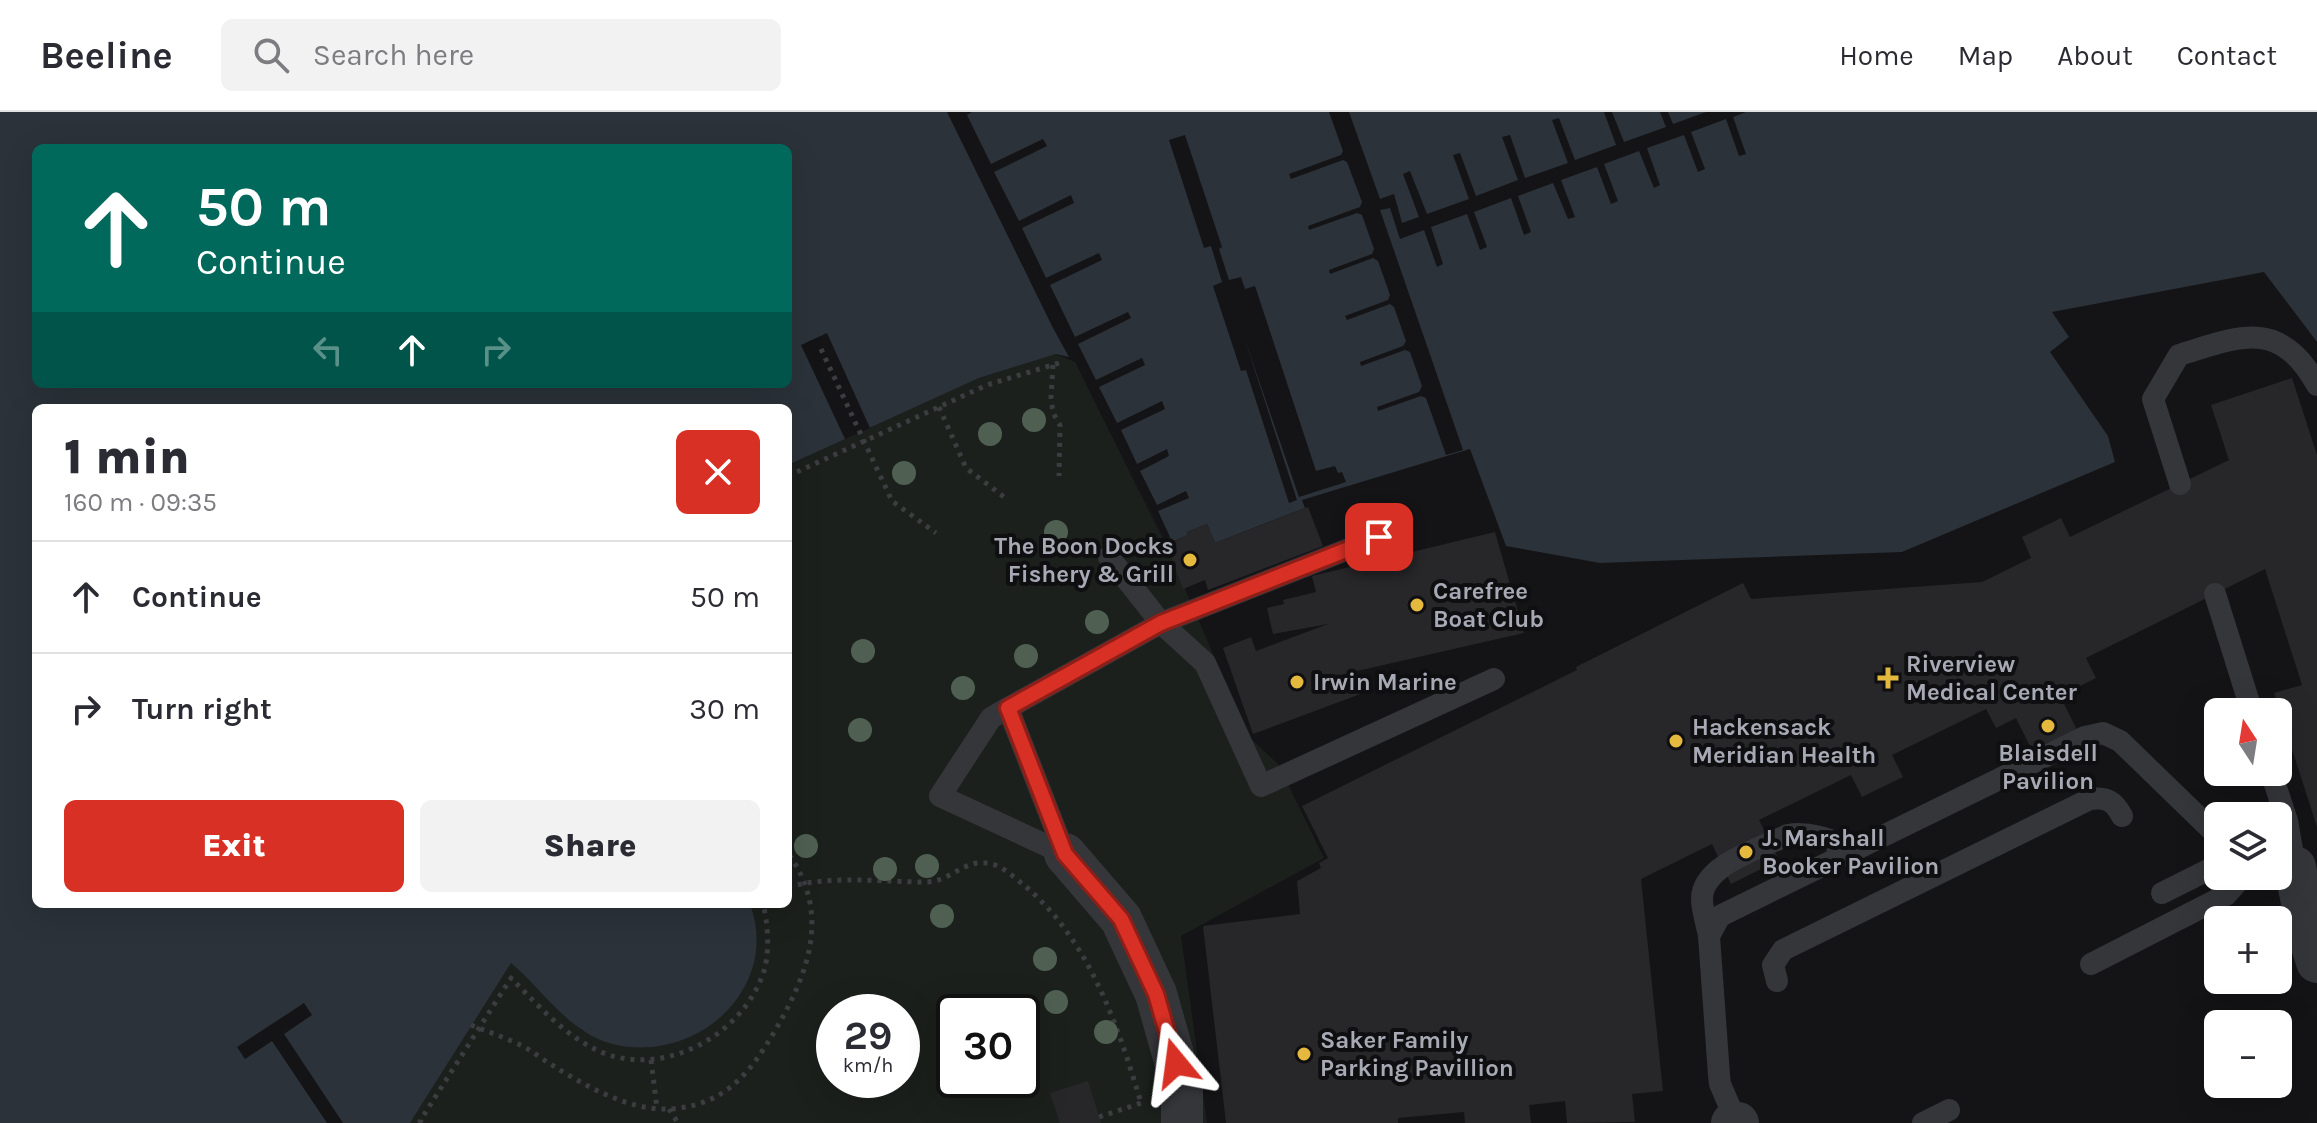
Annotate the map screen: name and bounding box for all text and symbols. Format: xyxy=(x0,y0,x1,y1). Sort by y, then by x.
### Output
search box xyxy=(221,19,781,91)
text: Beeline xyxy=(40,33,173,78)
icon: search xyxy=(249,33,293,77)
text: Search here xyxy=(313,37,474,73)
text: Home xyxy=(1839,39,1914,72)
text: Map xyxy=(1958,39,2013,72)
text: About xyxy=(2057,39,2133,72)
text: Contact xyxy=(2177,39,2277,72)
text: 50 m xyxy=(196,174,331,239)
icon: ahead xyxy=(64,176,168,280)
text: Continue xyxy=(196,241,346,283)
icon: left xyxy=(306,328,350,372)
icon: ahead xyxy=(390,328,434,372)
icon: right xyxy=(474,328,518,372)
text: 1 min xyxy=(64,429,190,485)
button: close xyxy=(676,430,760,514)
text: 160 m · 09:35 xyxy=(64,487,217,518)
pin xyxy=(1345,503,1413,571)
icon: arrive xyxy=(1357,515,1401,559)
place label: The Boon Docks Fishery & Grill xyxy=(994,532,1174,588)
marker: The Boon Docks Fishery & Grill xyxy=(1181,551,1199,569)
icon: ahead xyxy=(64,575,108,619)
place label: Carefree Boat Club xyxy=(1433,577,1544,633)
text: Continue xyxy=(132,579,262,615)
text: 50 m xyxy=(690,579,760,615)
marker: Carefree Boat Club xyxy=(1408,596,1426,614)
place label: Riverview Medical Center xyxy=(1906,650,2078,706)
marker: Riverview Medical Center xyxy=(1877,667,1899,689)
place label: Irwin Marine xyxy=(1313,668,1457,696)
marker: Irwin Marine xyxy=(1288,673,1306,691)
icon: right xyxy=(64,687,108,731)
text: Turn right xyxy=(132,691,272,727)
text: 30 m xyxy=(689,691,760,727)
north arrow xyxy=(2204,698,2292,786)
map controls xyxy=(2204,698,2292,1098)
place label: Hackensack Meridian Health xyxy=(1692,713,1876,769)
marker: Blaisdell Pavilion xyxy=(2039,717,2057,735)
marker: Hackensack Meridian Health xyxy=(1667,732,1685,750)
place label: Blaisdell Pavilion xyxy=(1998,739,2098,795)
button: Exit xyxy=(64,800,404,892)
button: Share xyxy=(420,800,760,892)
button: layers xyxy=(2204,802,2292,890)
place label: J. Marshall Booker Pavilion xyxy=(1762,824,1939,880)
marker: J. Marshall Booker Pavilion xyxy=(1737,843,1755,861)
button: + xyxy=(2204,906,2292,994)
speed limit sign: 30 xyxy=(936,994,1040,1098)
button: − xyxy=(2204,1010,2292,1098)
text: 29 xyxy=(844,1012,892,1059)
position arrow xyxy=(1134,1021,1218,1105)
place label: Saker Family Parking Pavillion xyxy=(1320,1026,1514,1082)
marker: Saker Family Parking Pavillion xyxy=(1295,1045,1313,1063)
text: km/h xyxy=(843,1054,893,1077)

